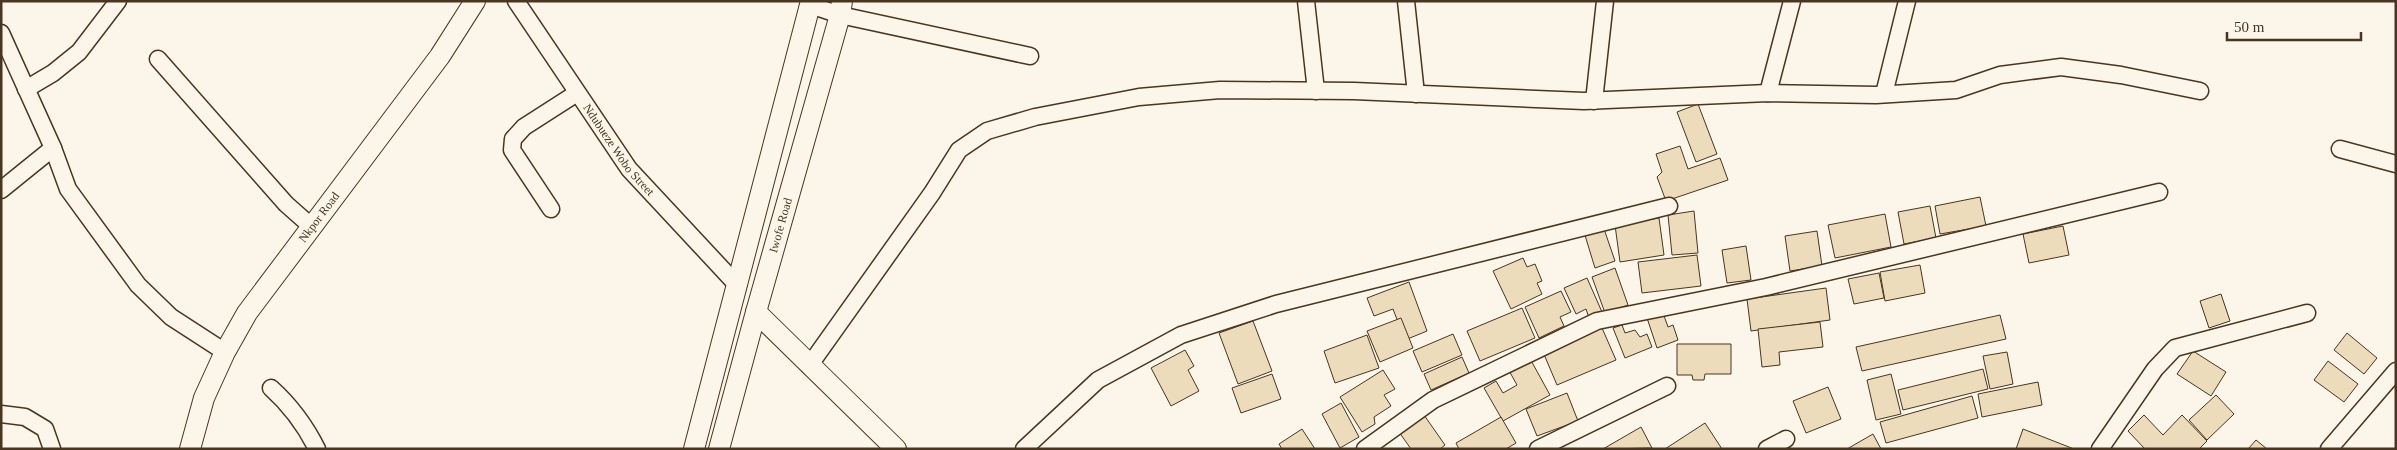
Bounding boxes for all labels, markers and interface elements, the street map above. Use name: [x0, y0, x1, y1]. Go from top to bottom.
scale bar: [2227, 10, 2361, 42]
text: 50 m: [2234, 19, 2265, 35]
street label: Ndubueze Wobo Street: [580, 101, 658, 199]
street label: Nkpor Road: [296, 189, 342, 245]
street label: Iwofe Road: [766, 196, 795, 254]

